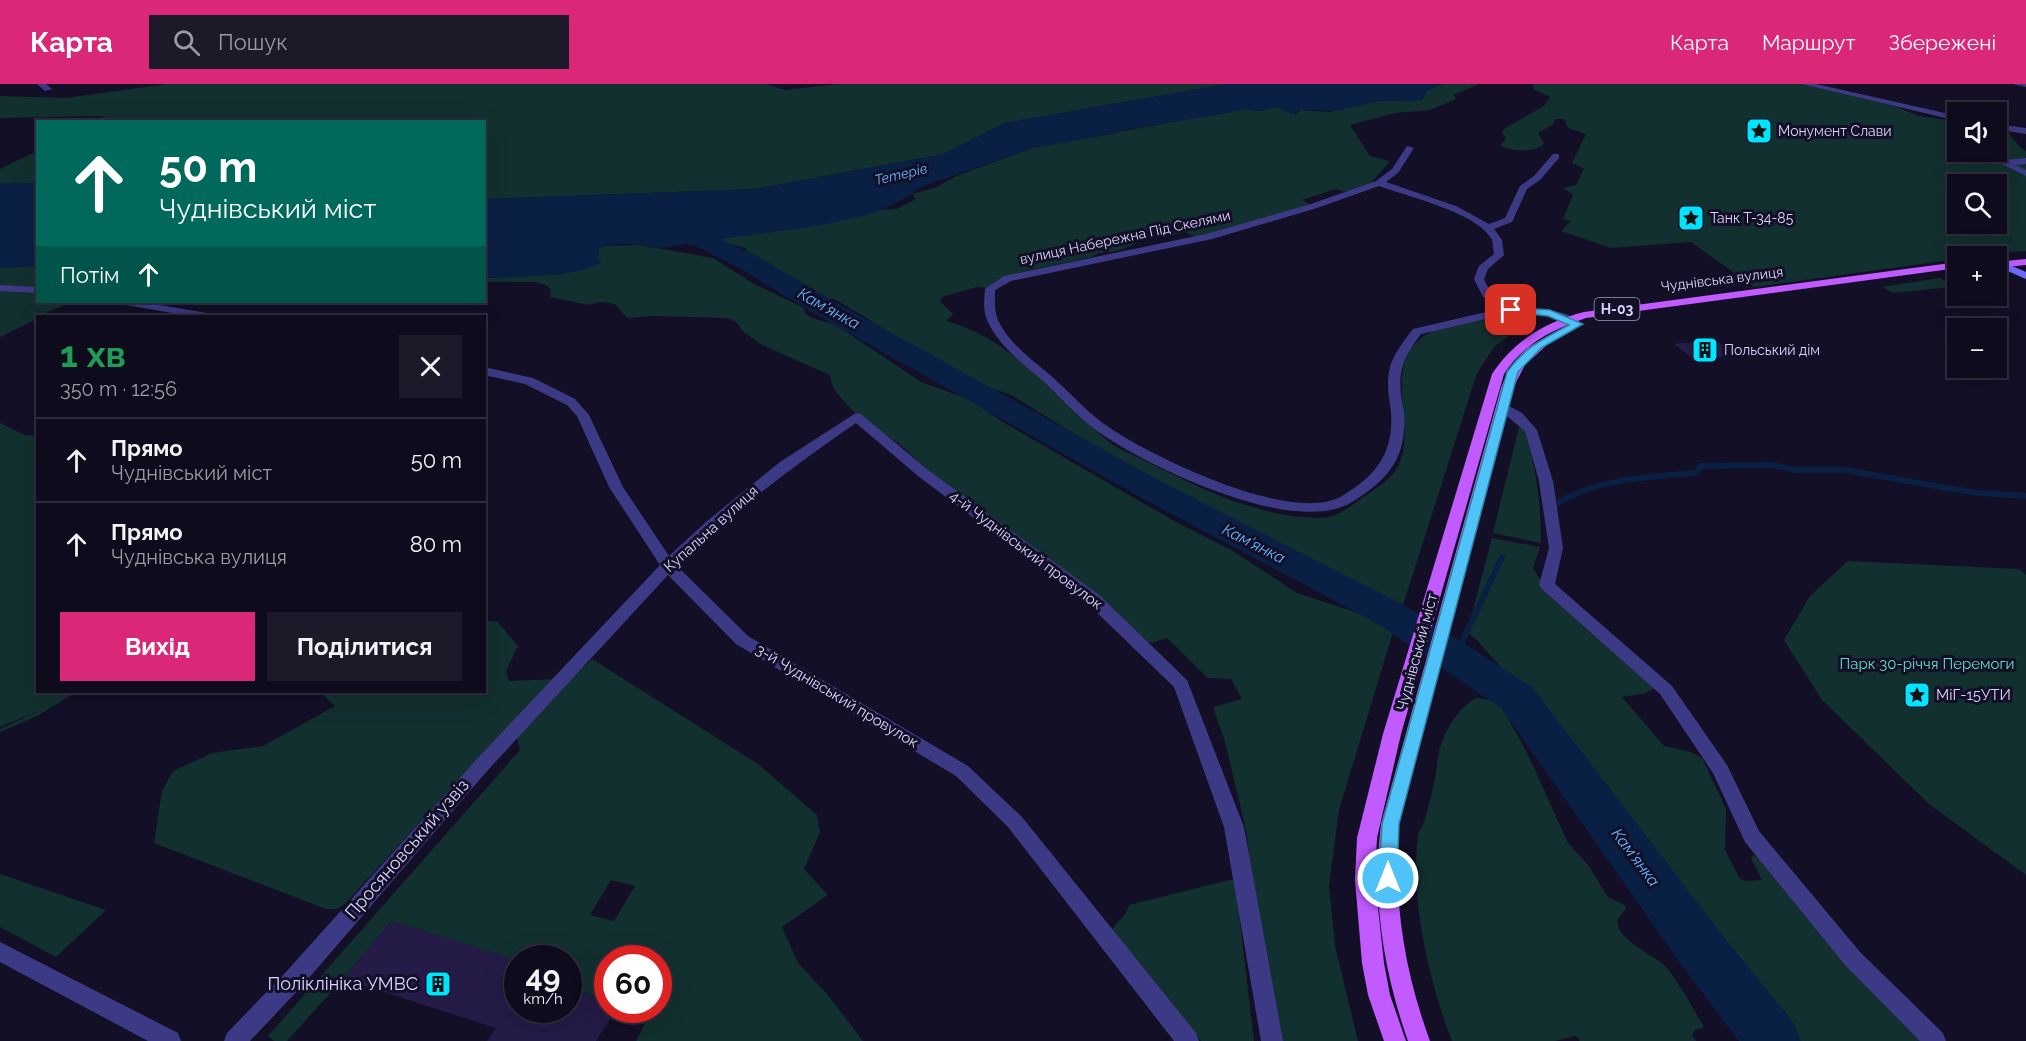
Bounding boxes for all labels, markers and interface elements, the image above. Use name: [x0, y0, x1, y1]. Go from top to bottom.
search box: [149, 15, 569, 69]
text: Карта: [30, 26, 113, 59]
icon: search: [170, 26, 203, 59]
text: Пошук: [218, 29, 288, 55]
text: Карта: [1670, 30, 1729, 55]
text: Маршрут: [1762, 30, 1855, 55]
text: Збережені: [1888, 30, 1996, 55]
map controls: [1947, 102, 2007, 378]
button: sound: [1947, 102, 2007, 162]
place icon: Монумент Слави: [1744, 116, 1774, 146]
place label: Монумент Слави: [1778, 123, 1892, 139]
text: 50 m: [159, 143, 257, 192]
icon: ahead: [60, 144, 138, 222]
water label: Тетерів: [873, 160, 929, 188]
button: search: [1947, 174, 2007, 234]
text: Чуднівський міст: [159, 193, 376, 224]
place icon: Танк Т-34-85: [1676, 203, 1706, 233]
street label: вулиця Набережна Під Скелями: [1018, 207, 1232, 267]
place label: Танк Т-34-85: [1710, 210, 1794, 226]
button: +: [1947, 246, 2007, 306]
icon: ahead: [132, 258, 165, 291]
text: Потім: [60, 262, 120, 288]
street label: Чуднівська вулиця: [1660, 264, 1784, 294]
water label: Кам'янка: [794, 284, 863, 333]
pin: [1485, 284, 1536, 335]
icon: arrive: [1494, 293, 1527, 326]
road number: Н-03: [1594, 298, 1640, 320]
button: −: [1947, 318, 2007, 378]
text: 1 хв: [60, 333, 126, 375]
button: close: [399, 335, 462, 398]
building icon: Польський дім: [1690, 335, 1720, 365]
place label: Польський дім: [1724, 342, 1820, 358]
text: 350 m · 12:56: [60, 377, 177, 401]
text: Прямо: [111, 435, 183, 461]
icon: ahead: [60, 444, 93, 477]
text: 50 m: [411, 447, 462, 473]
text: Чуднівський міст: [111, 461, 272, 485]
street label: Купальна вулиця: [660, 482, 762, 576]
street label: 4-й Чуднівський провулок: [946, 487, 1106, 614]
text: Прямо: [111, 519, 183, 545]
water label: Кам'янка: [1219, 520, 1289, 568]
icon: ahead: [60, 528, 93, 561]
text: 80 m: [410, 531, 462, 557]
text: Чуднівська вулиця: [111, 545, 287, 569]
street label: Чуднівський міст: [1393, 591, 1441, 713]
button: Вихід: [60, 612, 255, 681]
button: Поділитися: [267, 612, 462, 681]
street label: 3-й Чуднівський провулок: [752, 640, 922, 752]
park label: Парк 30-річчя Перемоги: [1840, 655, 2014, 673]
place icon: МіГ-15УТИ: [1902, 680, 1932, 710]
place label: МіГ-15УТИ: [1936, 686, 2011, 704]
street label: Просяновський узвіз: [340, 775, 473, 923]
water label: Кам'янка: [1608, 824, 1664, 890]
position arrow: [1356, 846, 1420, 910]
speed limit sign: 60: [594, 945, 672, 1023]
text: 49: [526, 959, 560, 994]
building icon: Поліклініка УМВС: [423, 969, 453, 999]
place label: Поліклініка УМВС: [267, 973, 418, 994]
text: km/h: [523, 990, 563, 1008]

